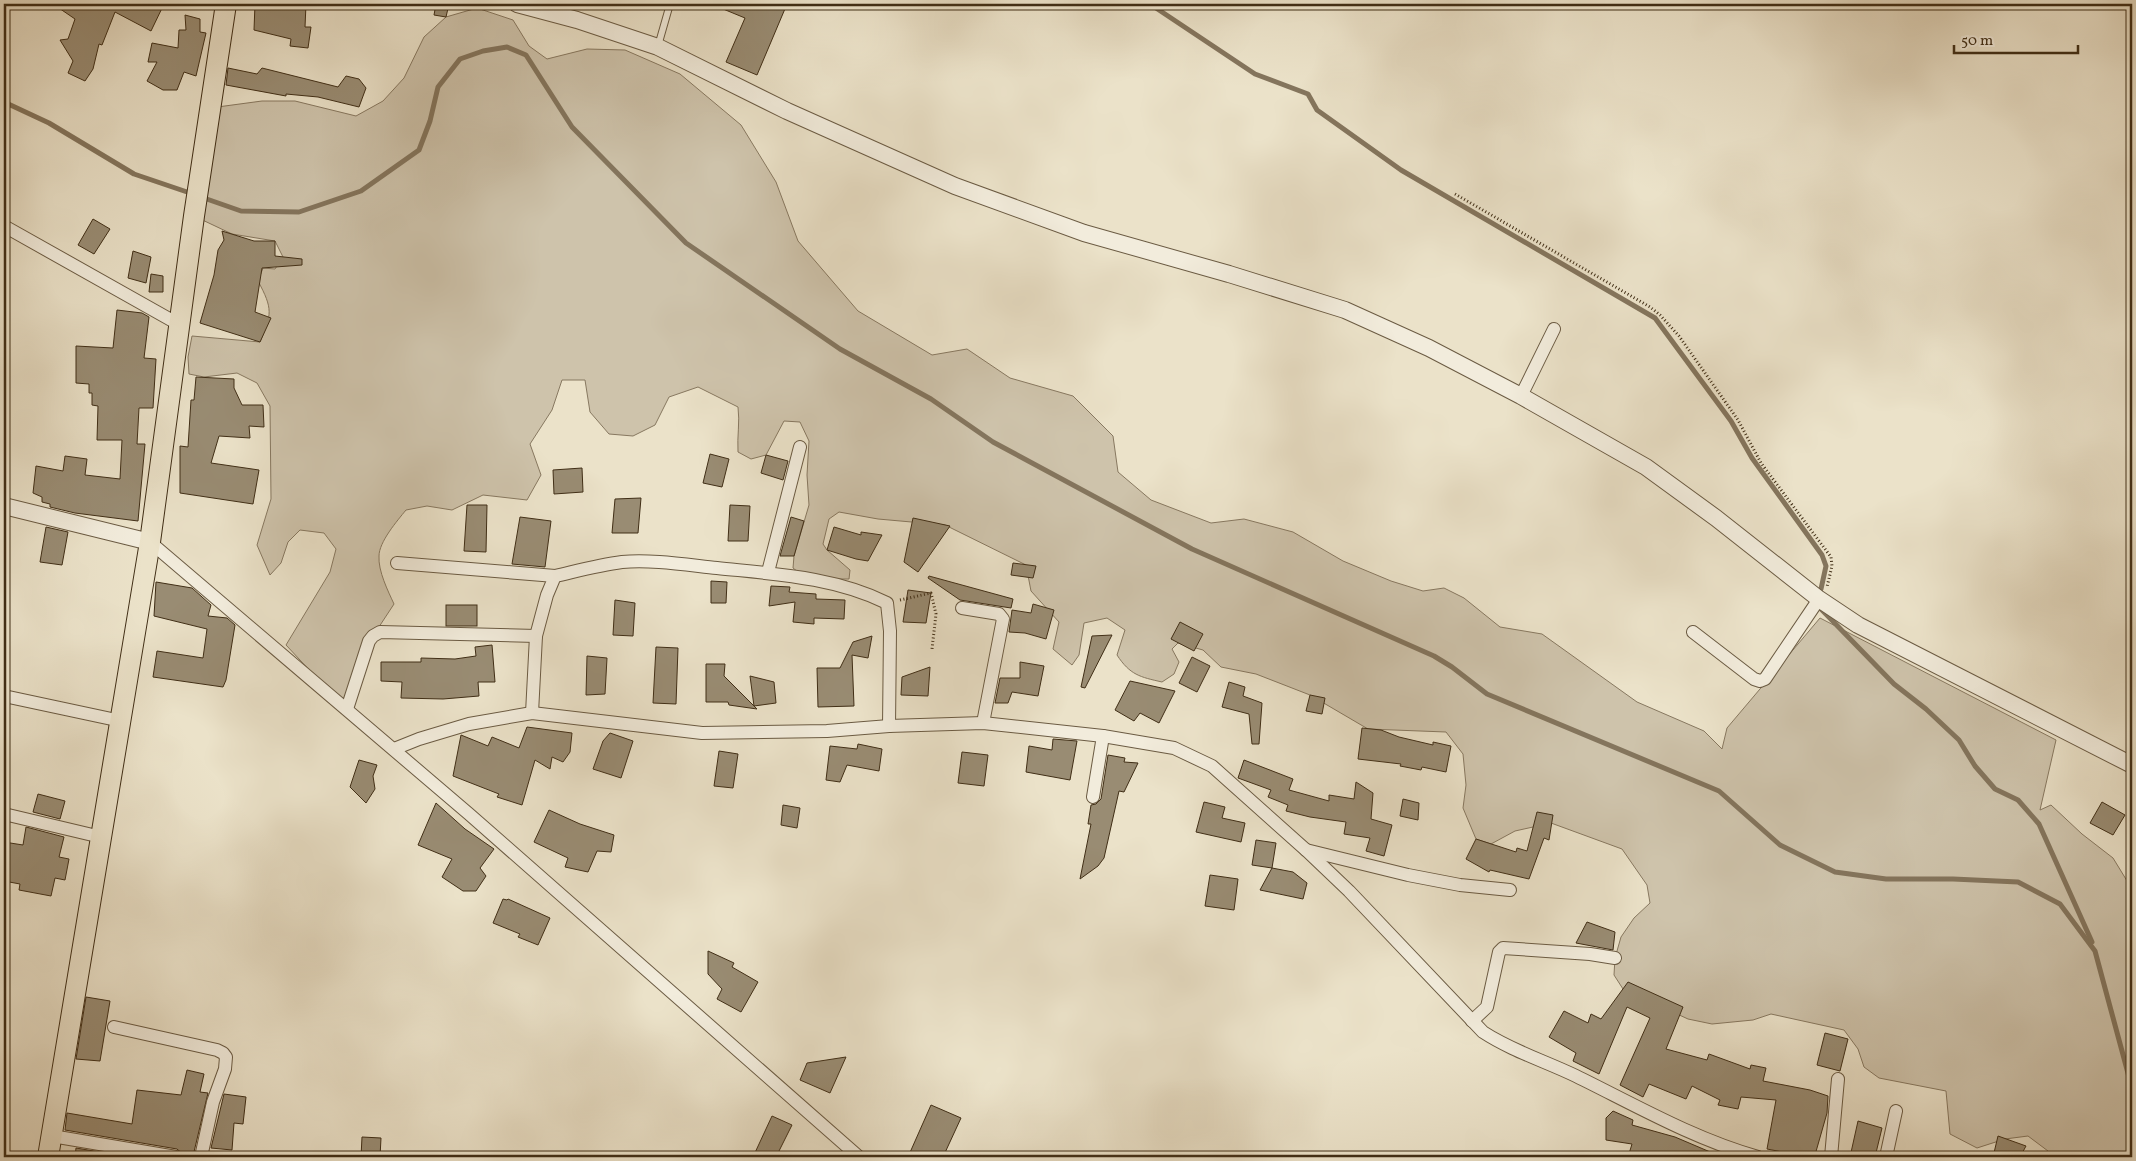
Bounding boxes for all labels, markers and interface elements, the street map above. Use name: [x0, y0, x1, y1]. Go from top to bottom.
scale bar: [1954, 22, 2077, 54]
text: 50 m: [1961, 31, 1993, 52]

